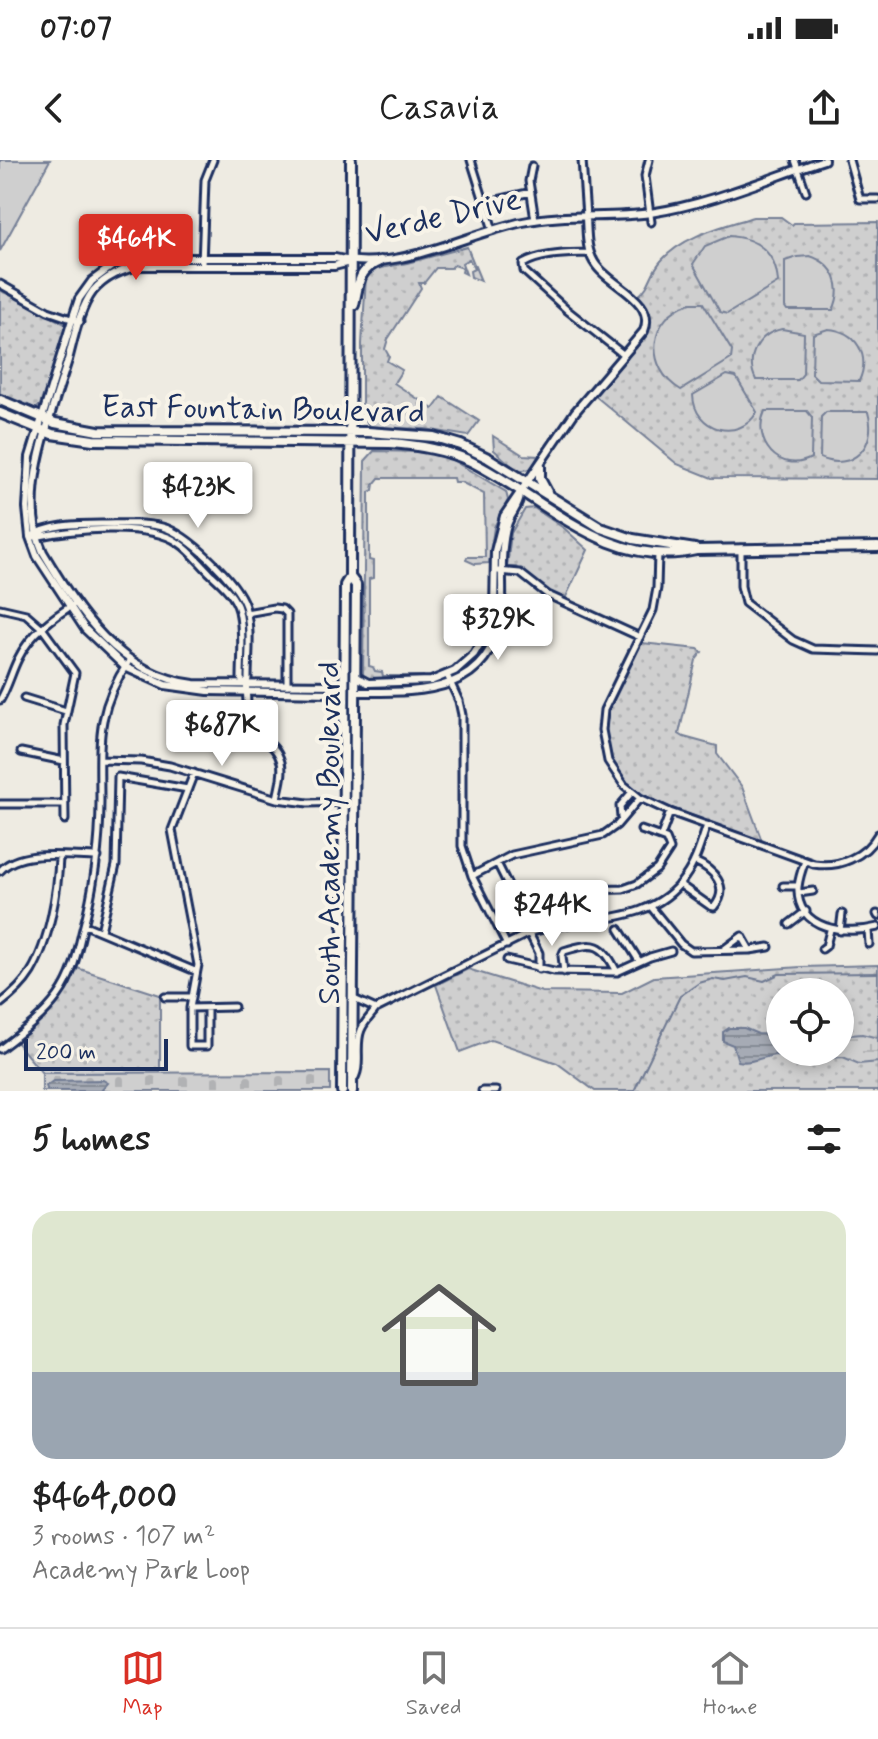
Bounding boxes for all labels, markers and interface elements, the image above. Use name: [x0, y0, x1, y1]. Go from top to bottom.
text: 07:07: [40, 9, 112, 48]
text: Casavia: [378, 85, 500, 132]
icon: back: [32, 86, 76, 130]
icon: share: [802, 86, 846, 130]
street label: Verde Drive: [361, 179, 525, 255]
pin: $464K: [80, 214, 192, 282]
text: $464K: [97, 223, 175, 257]
street label: East Fountain Boulevard: [101, 386, 425, 434]
pin: $423K: [142, 462, 254, 530]
text: $423K: [161, 471, 235, 505]
pin: $329K: [442, 594, 554, 662]
text: $329K: [462, 603, 534, 637]
street label: South Academy Boulevard: [309, 661, 351, 1005]
pin: $687K: [166, 700, 278, 768]
text: $687K: [184, 709, 260, 743]
pin: $244K: [496, 880, 608, 948]
text: $244K: [513, 889, 591, 923]
map controls: [766, 978, 854, 1066]
button: locate: [766, 978, 854, 1066]
scale bar: [24, 1035, 168, 1071]
text: 200 m: [36, 1039, 96, 1067]
text: 5 homes: [32, 1117, 150, 1162]
icon: filters: [802, 1117, 846, 1161]
icon: home: [367, 1263, 511, 1407]
text: $464,000: [32, 1475, 177, 1520]
text: 3 rooms · 107 m²: [32, 1520, 215, 1554]
text: Academy Park Loop: [32, 1554, 250, 1588]
tab: Map: [121, 1646, 165, 1722]
tab: Saved: [406, 1646, 461, 1722]
tab: Home: [703, 1646, 757, 1722]

